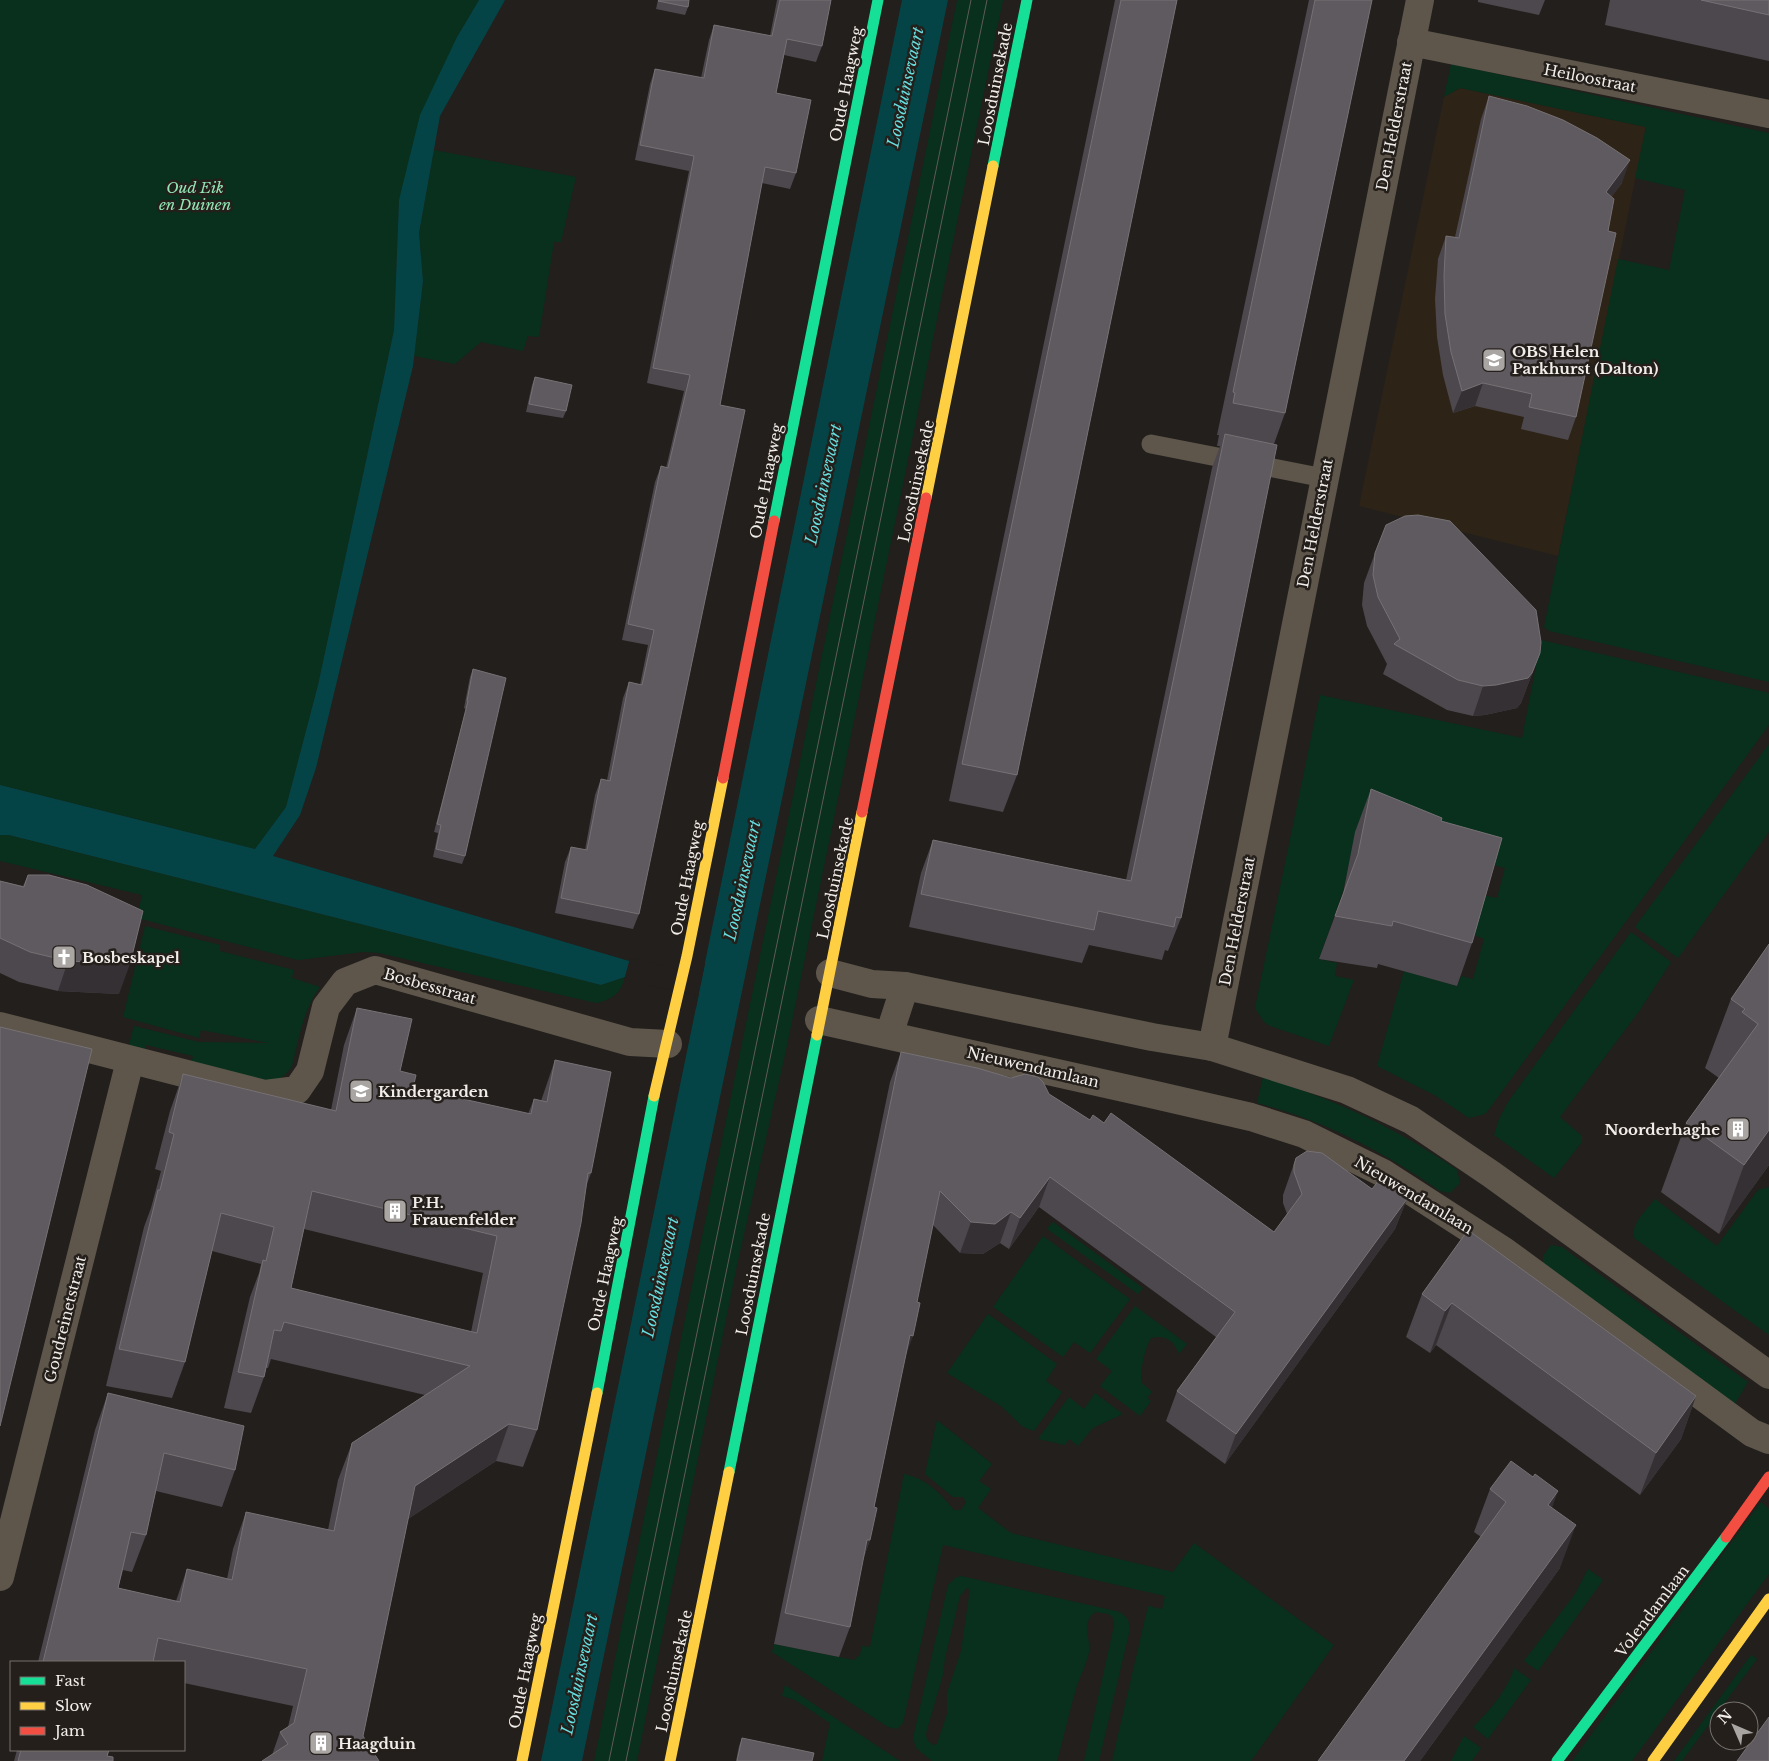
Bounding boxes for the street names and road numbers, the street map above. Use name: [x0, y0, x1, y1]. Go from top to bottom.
street label: Loosduinsekade: [974, 21, 1016, 147]
street label: Oude Haagweg: [826, 24, 867, 143]
street label: Den Helderstraat: [1372, 59, 1416, 192]
street label: Heiloostraat: [1542, 60, 1638, 96]
street label: Loosduinsekade: [894, 418, 938, 544]
street label: Oude Haagweg: [746, 421, 787, 540]
street label: Den Helderstraat: [1293, 456, 1337, 589]
street label: Loosduinsekade: [813, 815, 857, 941]
street label: Oude Haagweg: [667, 818, 708, 937]
street label: Den Helderstraat: [1215, 854, 1259, 987]
street label: Bosbesstraat: [382, 964, 479, 1008]
street label: Nieuwendamlaan: [965, 1043, 1101, 1091]
street label: Nieuwendamlaan: [1351, 1152, 1477, 1238]
street label: Loosduinsekade: [732, 1211, 774, 1337]
street label: Oude Haagweg: [584, 1214, 627, 1333]
street label: Goudreinetstraat: [40, 1253, 90, 1384]
street label: Volendamlaan: [1611, 1561, 1693, 1662]
street label: Loosduinsekade: [652, 1608, 696, 1734]
street label: Oude Haagweg: [505, 1611, 546, 1730]

